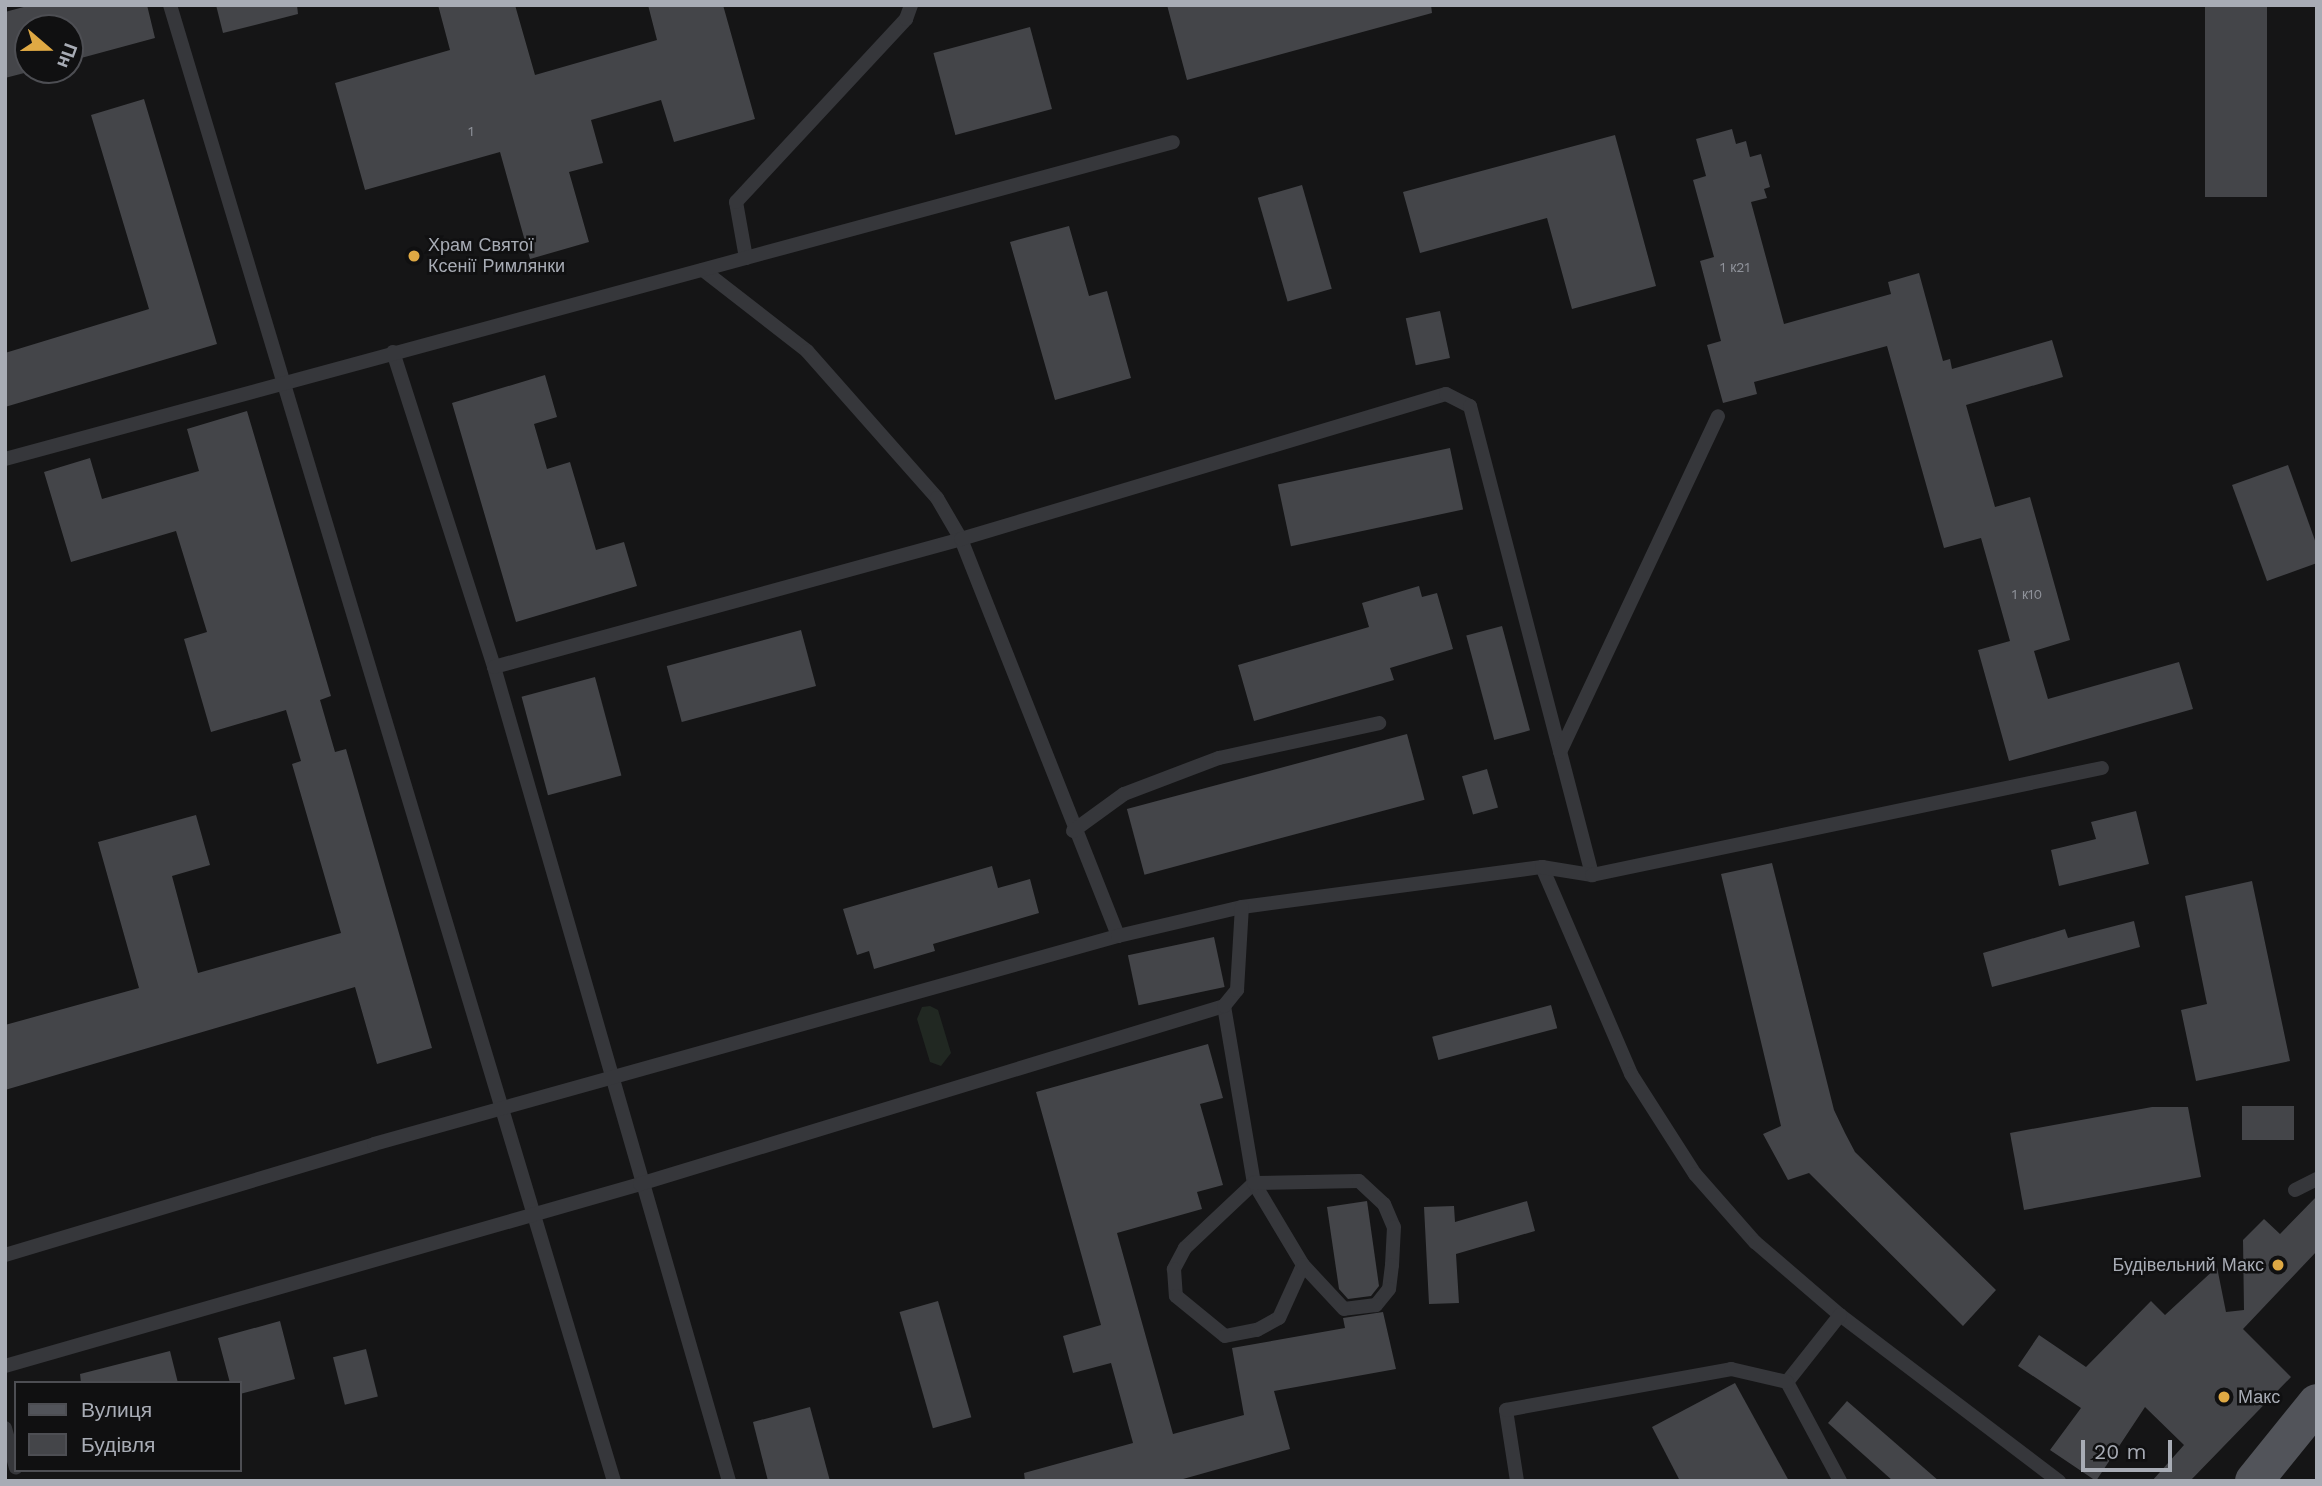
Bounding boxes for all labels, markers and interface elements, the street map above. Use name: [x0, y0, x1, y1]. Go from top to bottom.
north arrow: [14, 14, 84, 84]
text: Пн: [52, 40, 82, 71]
house number: 1: [468, 123, 474, 139]
place label: Храм Святої Ксенії Римлянки: [428, 235, 565, 278]
marker: Храм Святої Ксенії Римлянки: [406, 248, 422, 264]
house number: 1 к21: [1720, 259, 1750, 275]
house number: 1 к10: [2012, 586, 2042, 602]
place label: Будівельний Макс: [2113, 1254, 2264, 1276]
marker: Будівельний Макс: [2270, 1257, 2286, 1273]
legend: [14, 1381, 242, 1472]
place label: Макс: [2238, 1386, 2280, 1408]
marker: Макс: [2216, 1389, 2232, 1405]
text: Вулиця: [81, 1397, 152, 1422]
scale bar: [2084, 1426, 2175, 1470]
text: Будівля: [81, 1432, 155, 1457]
text: 20 m: [2094, 1439, 2146, 1464]

